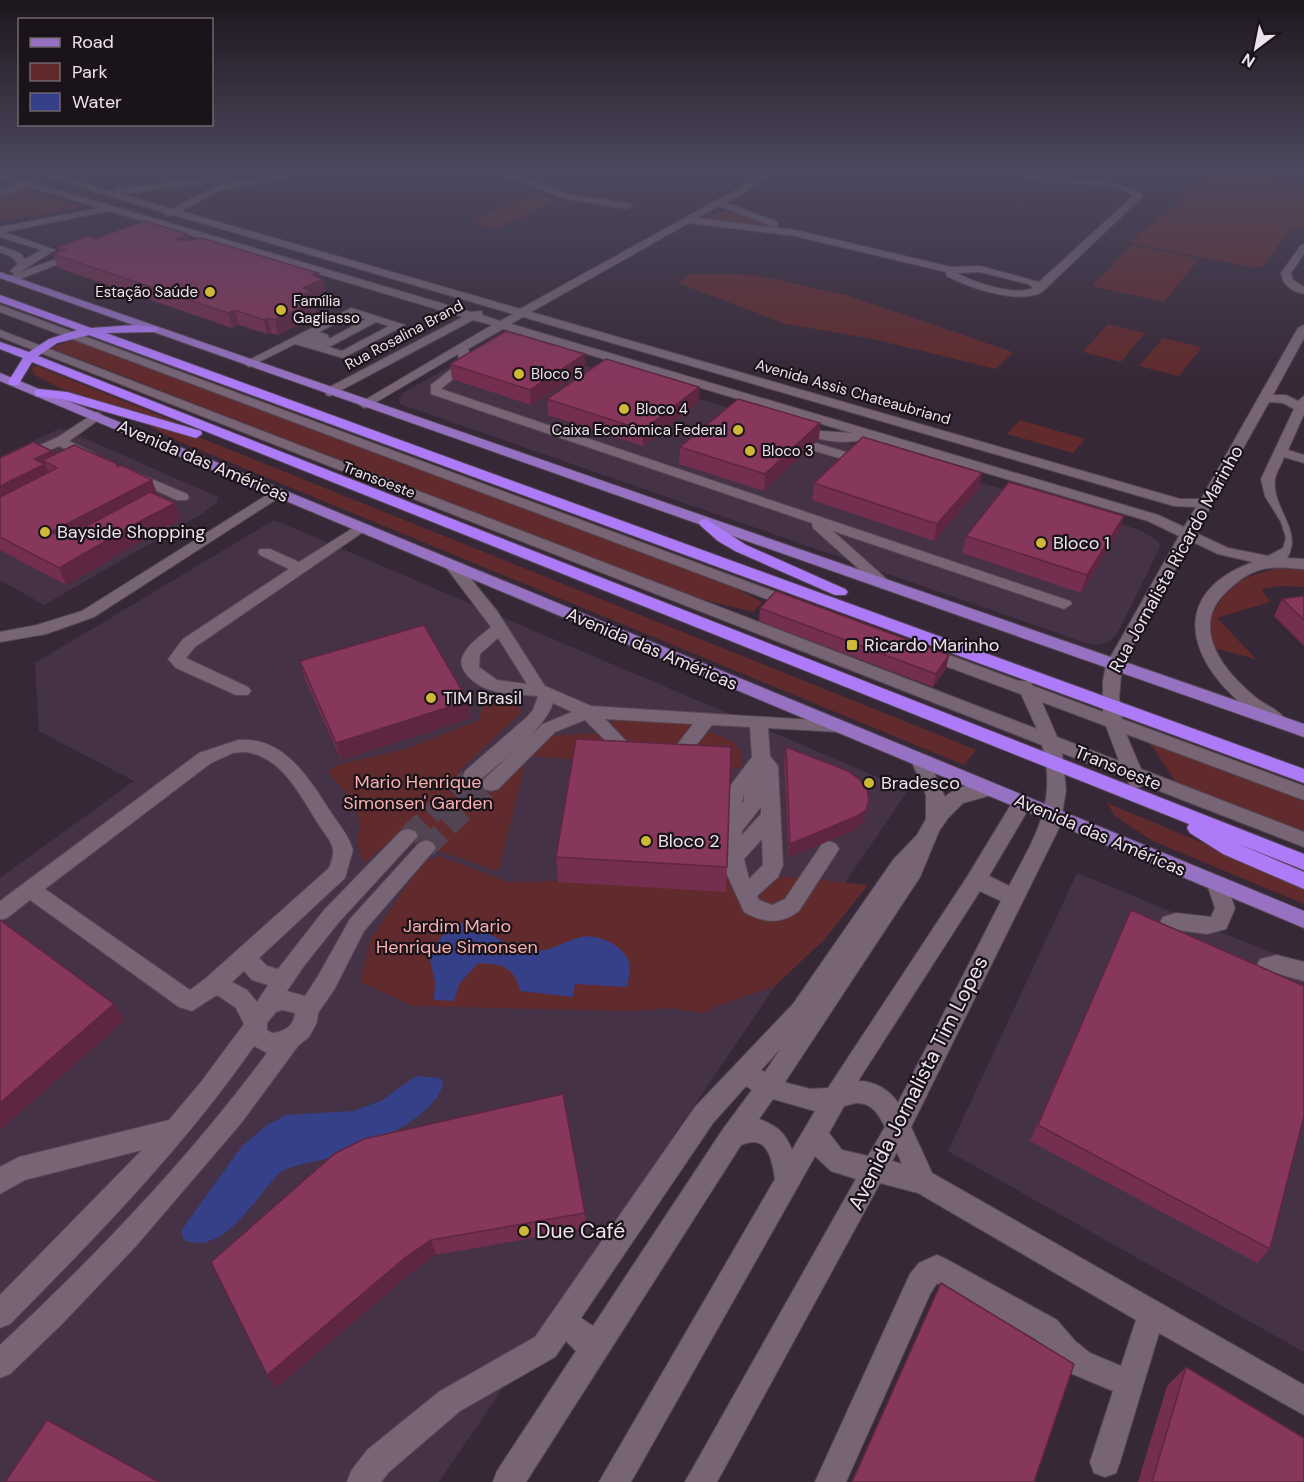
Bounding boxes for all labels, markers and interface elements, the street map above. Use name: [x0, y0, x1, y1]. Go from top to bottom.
legend: [18, 18, 213, 126]
north arrow: [1226, 18, 1286, 78]
text: Road: [72, 30, 114, 54]
text: N: [1238, 48, 1259, 72]
text: Park: [72, 60, 108, 84]
text: Water: [72, 90, 122, 114]
place label: Estação Saúde: [95, 282, 198, 302]
marker: Estação Saúde: [203, 285, 217, 299]
place label: Família Gagliasso: [293, 291, 360, 328]
street label: Rua Rosalina Brand: [341, 295, 467, 375]
marker: Família Gagliasso: [274, 303, 288, 317]
street label: Avenida Assis Chateaubriand: [753, 355, 953, 429]
place label: Bloco 5: [531, 364, 583, 384]
marker: Bloco 5: [512, 367, 526, 381]
place label: Bloco 4: [636, 399, 688, 419]
marker: Bloco 4: [617, 402, 631, 416]
street label: Avenida das Américas: [114, 414, 292, 508]
place label: Caixa Econômica Federal: [552, 420, 726, 440]
marker: Caixa Econômica Federal: [731, 423, 745, 437]
place label: Bloco 3: [762, 441, 814, 461]
street label: Rua Jornalista Ricardo Marinho: [1103, 441, 1249, 677]
marker: Bloco 3: [743, 444, 757, 458]
street label: Transoeste: [340, 457, 418, 503]
place label: Bayside Shopping: [57, 520, 205, 544]
marker: Bayside Shopping: [38, 525, 52, 539]
place label: Bloco 1: [1053, 531, 1110, 555]
marker: Bloco 1: [1034, 536, 1048, 550]
street label: Avenida das Américas: [563, 602, 741, 696]
place label: Ricardo Marinho: [864, 633, 999, 657]
marker: Ricardo Marinho: [845, 638, 859, 652]
place label: TIM Brasil: [443, 686, 522, 710]
marker: TIM Brasil: [424, 691, 438, 705]
street label: Transoeste: [1071, 740, 1165, 796]
park label: Mario Henrique Simonsen' Garden: [343, 770, 493, 815]
place label: Bradesco: [881, 771, 960, 795]
marker: Bradesco: [862, 776, 876, 790]
street label: Avenida das Américas: [1011, 788, 1189, 882]
place label: Bloco 2: [658, 829, 720, 853]
marker: Bloco 2: [639, 834, 653, 848]
park label: Jardim Mario Henrique Simonsen: [376, 914, 538, 959]
street label: Avenida Jornalista Tim Lopes: [842, 951, 994, 1215]
place label: Due Café: [536, 1217, 625, 1245]
marker: Due Café: [517, 1224, 531, 1238]

